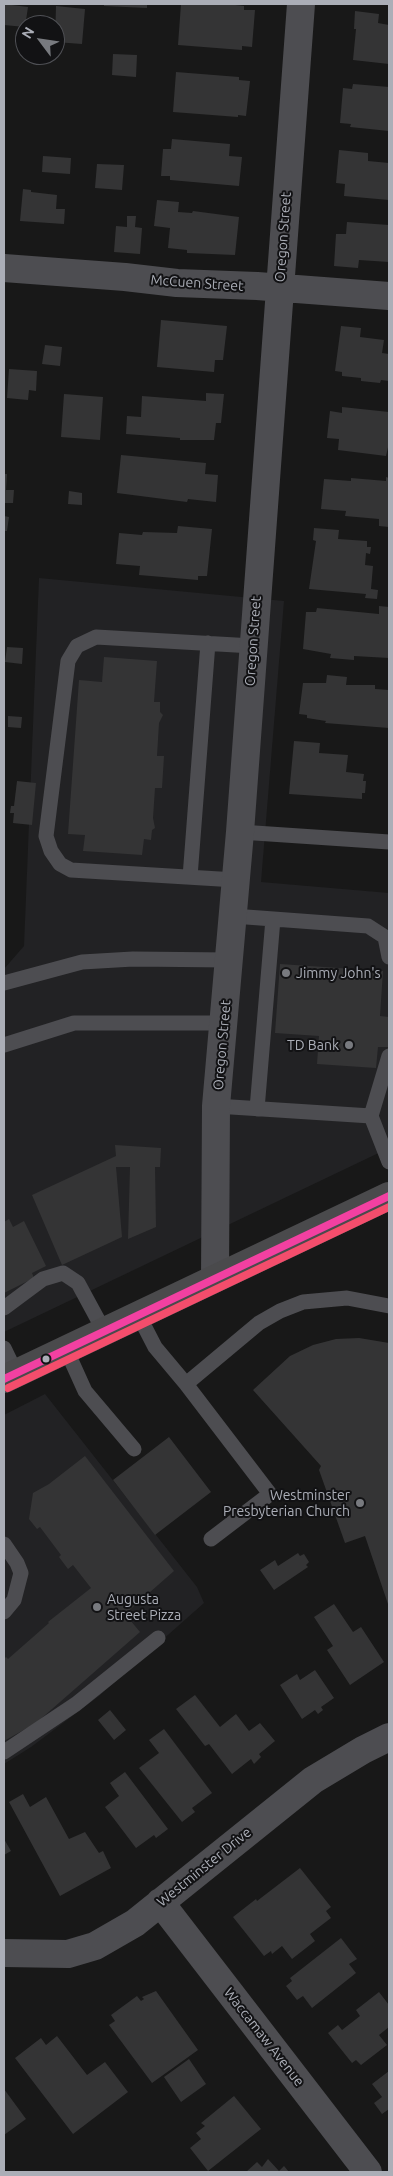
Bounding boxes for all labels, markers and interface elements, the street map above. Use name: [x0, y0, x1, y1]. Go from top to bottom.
north arrow: [15, 15, 65, 65]
text: N: [18, 24, 38, 41]
street label: Oregon Street: [271, 191, 295, 283]
street label: McCuen Street: [150, 271, 244, 295]
street label: Oregon Street: [241, 595, 265, 687]
place label: Jimmy John's: [296, 965, 381, 981]
marker: Jimmy John's: [280, 967, 292, 979]
street label: Oregon Street: [210, 999, 234, 1091]
place label: TD Bank: [287, 1037, 339, 1053]
marker: TD Bank: [343, 1039, 355, 1051]
unlabelled marker: [41, 1354, 51, 1364]
place label: Westminster Presbyterian Church: [223, 1487, 350, 1520]
marker: Westminster Presbyterian Church: [354, 1497, 366, 1509]
place label: Augusta Street Pizza: [107, 1591, 181, 1624]
marker: Augusta Street Pizza: [91, 1601, 103, 1613]
street label: Westminster Drive: [153, 1824, 255, 1910]
street label: Waccamaw Avenue: [220, 1984, 308, 2090]

